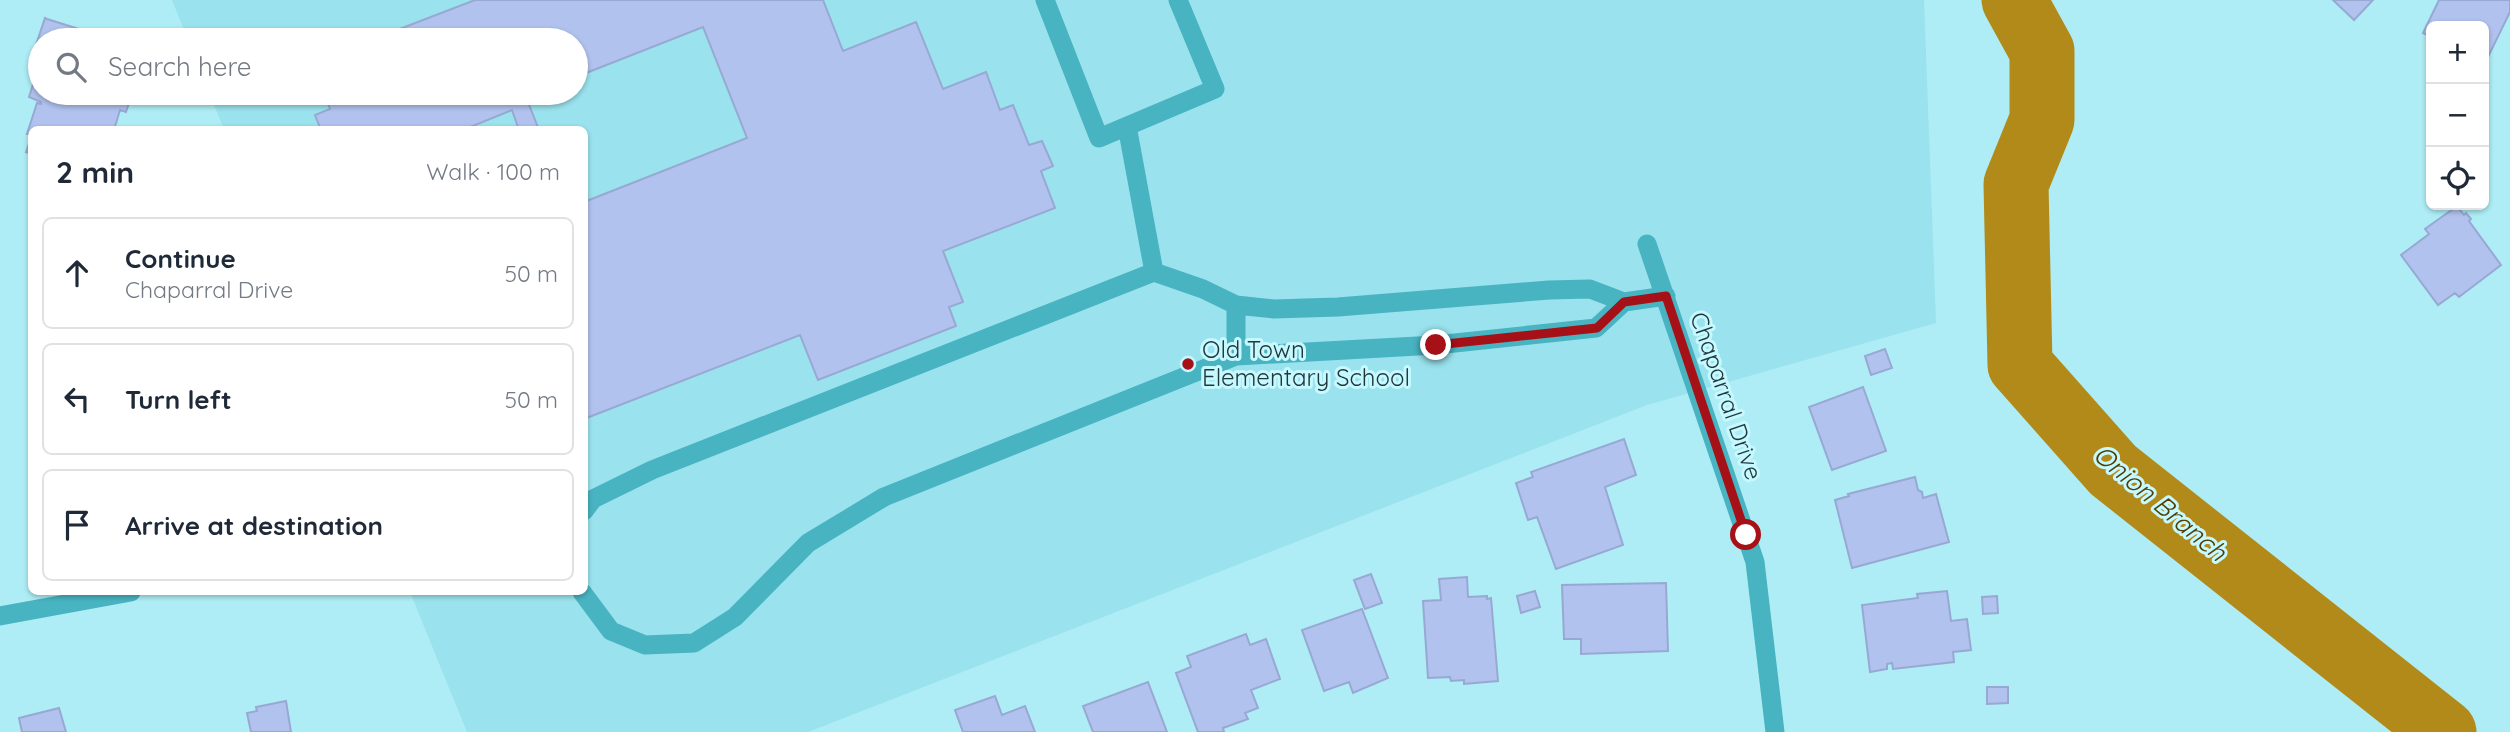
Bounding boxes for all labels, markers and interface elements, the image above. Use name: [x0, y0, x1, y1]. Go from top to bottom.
map controls: [2426, 21, 2489, 210]
button: +: [2426, 21, 2489, 84]
search box: [28, 28, 588, 105]
icon: search: [52, 48, 90, 86]
text: Search here: [108, 50, 252, 83]
button: −: [2426, 84, 2489, 147]
button: locate: [2426, 147, 2489, 210]
text: 2 min: [56, 153, 134, 191]
text: Walk · 100 m: [426, 157, 560, 186]
text: Continue: [125, 242, 236, 275]
icon: ahead: [58, 254, 96, 292]
text: 50 m: [505, 259, 558, 288]
text: Chaparral Drive: [125, 275, 293, 304]
street label: Chaparral Drive: [1684, 308, 1770, 484]
route end: [1420, 329, 1451, 360]
place label: Old Town Elementary School: [1202, 334, 1410, 392]
marker: Old Town Elementary School: [1180, 356, 1196, 372]
icon: left: [58, 380, 96, 418]
text: Turn left: [125, 383, 232, 416]
text: 50 m: [505, 385, 558, 414]
water label: Onion Branch: [2087, 437, 2235, 569]
icon: arrive: [58, 506, 96, 544]
text: Arrive at destination: [125, 509, 383, 542]
route start: [1730, 519, 1761, 550]

